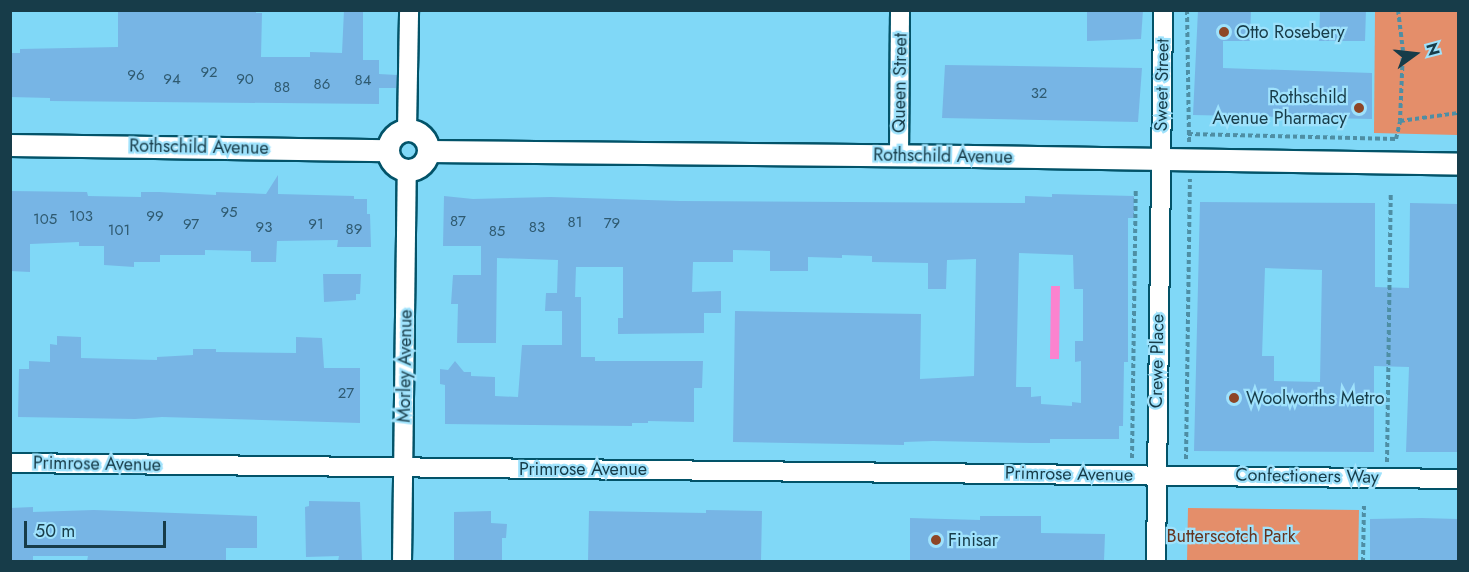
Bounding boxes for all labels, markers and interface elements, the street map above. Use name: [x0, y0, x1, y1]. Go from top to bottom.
place label: Otto Rosebery: [1236, 21, 1345, 43]
north arrow: [1385, 24, 1445, 84]
marker: Otto Rosebery: [1217, 25, 1231, 39]
street label: Queen Street: [888, 33, 912, 133]
street label: Sweet Street: [1150, 38, 1174, 132]
text: N: [1420, 40, 1446, 58]
house number: 92: [200, 64, 218, 82]
house number: 96: [127, 67, 145, 85]
house number: 94: [163, 71, 181, 89]
house number: 90: [236, 71, 254, 89]
house number: 84: [355, 72, 371, 90]
house number: 86: [314, 76, 330, 94]
house number: 88: [274, 79, 290, 97]
house number: 32: [1031, 85, 1047, 103]
place label: Rothschild Avenue Pharmacy: [1212, 87, 1347, 130]
marker: Rothschild Avenue Pharmacy: [1352, 101, 1366, 115]
street label: Rothschild Avenue: [129, 135, 269, 159]
street label: Rothschild Avenue: [873, 144, 1013, 168]
house number: 95: [220, 204, 238, 222]
house number: 103: [69, 208, 93, 226]
house number: 99: [146, 208, 164, 226]
house number: 105: [33, 211, 57, 229]
house number: 87: [450, 213, 466, 231]
house number: 81: [568, 214, 582, 232]
house number: 79: [604, 215, 620, 233]
house number: 97: [183, 216, 199, 234]
house number: 91: [308, 216, 324, 234]
house number: 93: [256, 219, 272, 237]
house number: 83: [529, 219, 545, 237]
house number: 89: [346, 221, 362, 239]
house number: 101: [108, 222, 130, 240]
house number: 85: [489, 223, 505, 241]
street label: Morley Avenue: [393, 309, 417, 423]
street label: Crewe Place: [1145, 314, 1169, 408]
house number: 27: [338, 385, 354, 403]
place label: Woolworths Metro: [1246, 387, 1384, 409]
marker: Woolworths Metro: [1227, 391, 1241, 405]
street label: Primrose Avenue: [33, 452, 161, 476]
street label: Primrose Avenue: [519, 458, 647, 480]
street label: Primrose Avenue: [1005, 462, 1133, 486]
street label: Confectioners Way: [1235, 464, 1379, 488]
scale bar: [27, 509, 170, 547]
text: 50 m: [35, 518, 75, 544]
park label: Butterscotch Park: [1166, 525, 1296, 547]
place label: Finisar: [948, 529, 998, 551]
marker: Finisar: [929, 533, 943, 547]

